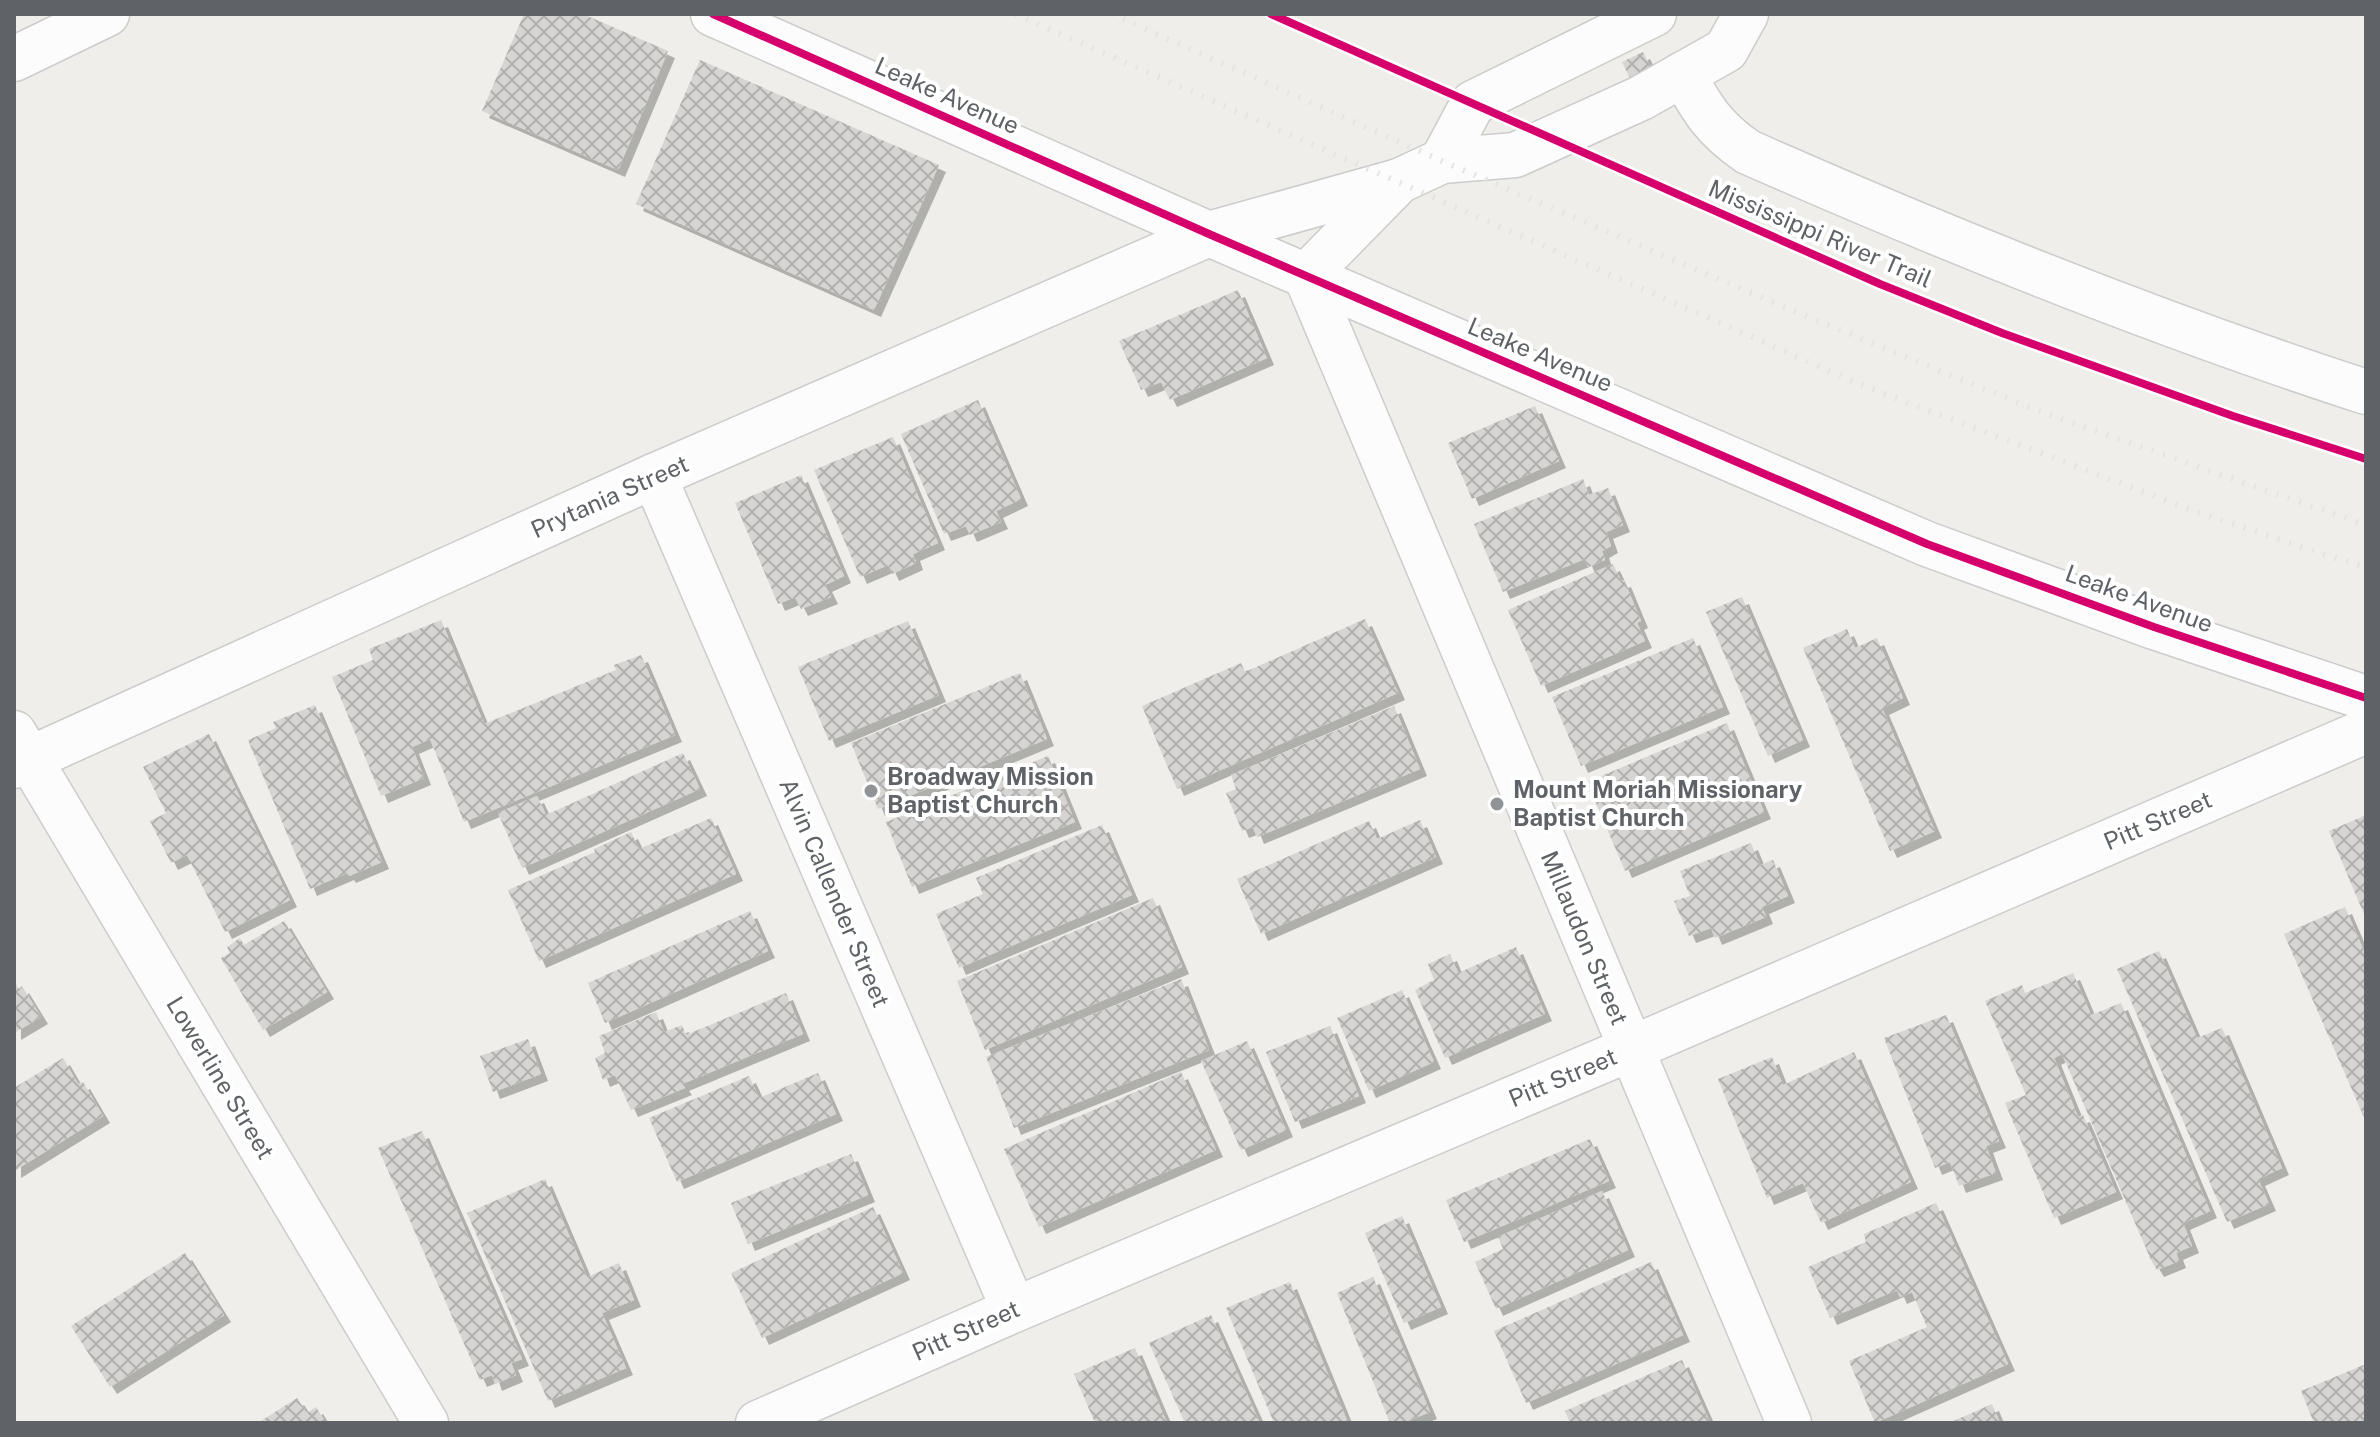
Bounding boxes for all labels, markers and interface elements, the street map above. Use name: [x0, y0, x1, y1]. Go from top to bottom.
street label: Leake Avenue: [871, 51, 1024, 139]
street label: Mississippi River Trail: [1705, 173, 1936, 293]
street label: Leake Avenue: [1464, 311, 1617, 397]
street label: Prytania Street: [527, 449, 693, 543]
street label: Leake Avenue: [2062, 558, 2217, 638]
place label: Broadway Mission Baptist Church: [887, 762, 1094, 818]
street label: Alvin Callender Street: [774, 774, 896, 1011]
place label: Mount Moriah Missionary Baptist Church: [1513, 775, 1803, 831]
marker: Broadway Mission Baptist Church: [862, 782, 880, 800]
street label: Pitt Street: [2099, 785, 2216, 855]
marker: Mount Moriah Missionary Baptist Church: [1488, 795, 1506, 813]
street label: Millaudon Street: [1536, 846, 1634, 1029]
street label: Lowerline Street: [161, 991, 280, 1164]
street label: Pitt Street: [1504, 1042, 1621, 1112]
street label: Pitt Street: [908, 1294, 1024, 1366]

